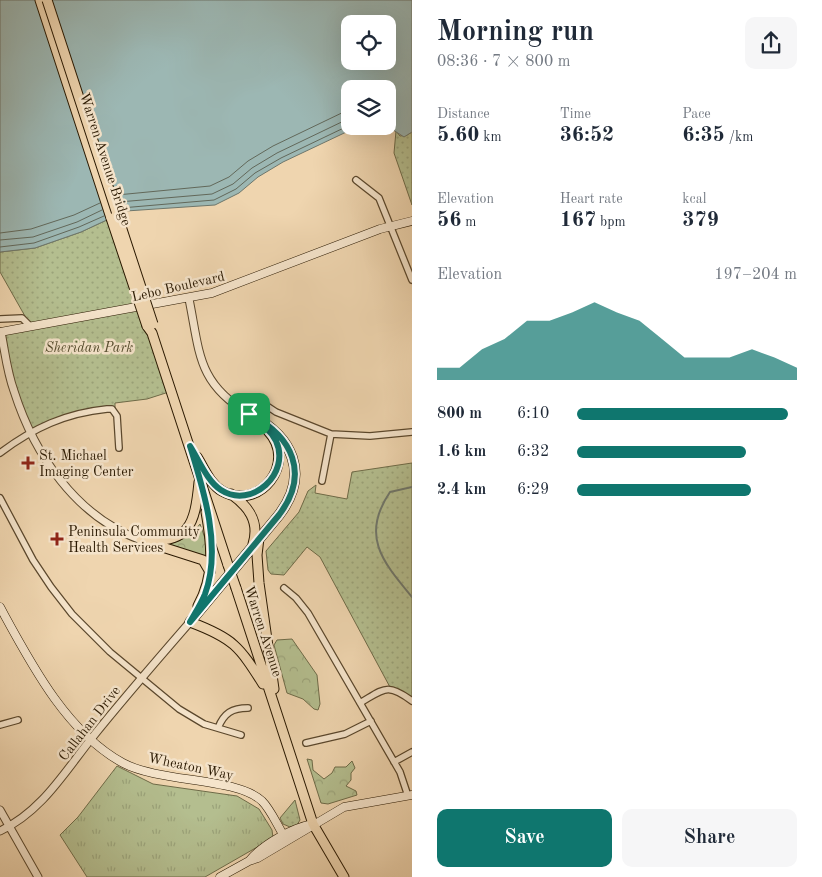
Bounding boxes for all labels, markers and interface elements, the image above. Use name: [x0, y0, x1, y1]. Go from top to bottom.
map controls: [341, 15, 396, 135]
button: locate: [341, 15, 396, 70]
button: share: [745, 17, 797, 69]
text: Morning run: [437, 19, 594, 47]
text: 08:36 · 7 × 800 m: [437, 54, 570, 70]
button: layers: [341, 80, 396, 135]
street label: Warren Avenue Bridge: [77, 91, 133, 228]
text: Distance: [437, 107, 490, 121]
text: Time: [560, 107, 591, 121]
text: Pace: [682, 107, 711, 121]
text: 5.60: [437, 125, 479, 146]
text: 36:52: [560, 125, 614, 146]
text: 6:35: [682, 125, 725, 146]
text: km: [479, 130, 502, 144]
text: /km: [725, 130, 753, 144]
text: Elevation: [437, 192, 494, 206]
text: Heart rate: [560, 192, 623, 206]
text: kcal: [682, 192, 706, 206]
text: 56: [437, 210, 461, 231]
text: 167: [560, 210, 596, 231]
text: 379: [682, 210, 719, 231]
text: m: [461, 215, 476, 229]
text: bpm: [596, 215, 626, 229]
text: Elevation: [437, 267, 502, 283]
text: 197–204 m: [714, 267, 797, 283]
street label: Lebo Boulevard: [130, 269, 226, 304]
park label: Sheridan Park: [45, 341, 133, 355]
pin: [228, 393, 270, 435]
icon: arrive: [235, 400, 263, 428]
text: 800 m: [437, 406, 482, 422]
text: 6:10: [517, 406, 549, 422]
text: 1.6 km: [437, 444, 486, 460]
text: 6:32: [517, 444, 549, 460]
place label: St. Michael Imaging Center: [39, 449, 134, 479]
marker: St. Michael Imaging Center: [21, 456, 35, 470]
text: 2.4 km: [437, 482, 486, 498]
text: 6:29: [517, 482, 549, 498]
place label: Peninsula Community Health Services: [68, 525, 201, 555]
marker: Peninsula Community Health Services: [50, 532, 64, 546]
street label: Warren Avenue: [242, 584, 284, 678]
street label: Callahan Drive: [56, 684, 123, 764]
street label: Wheaton Way: [147, 751, 235, 783]
button: Save: [437, 809, 612, 867]
button: Share: [622, 809, 797, 867]

